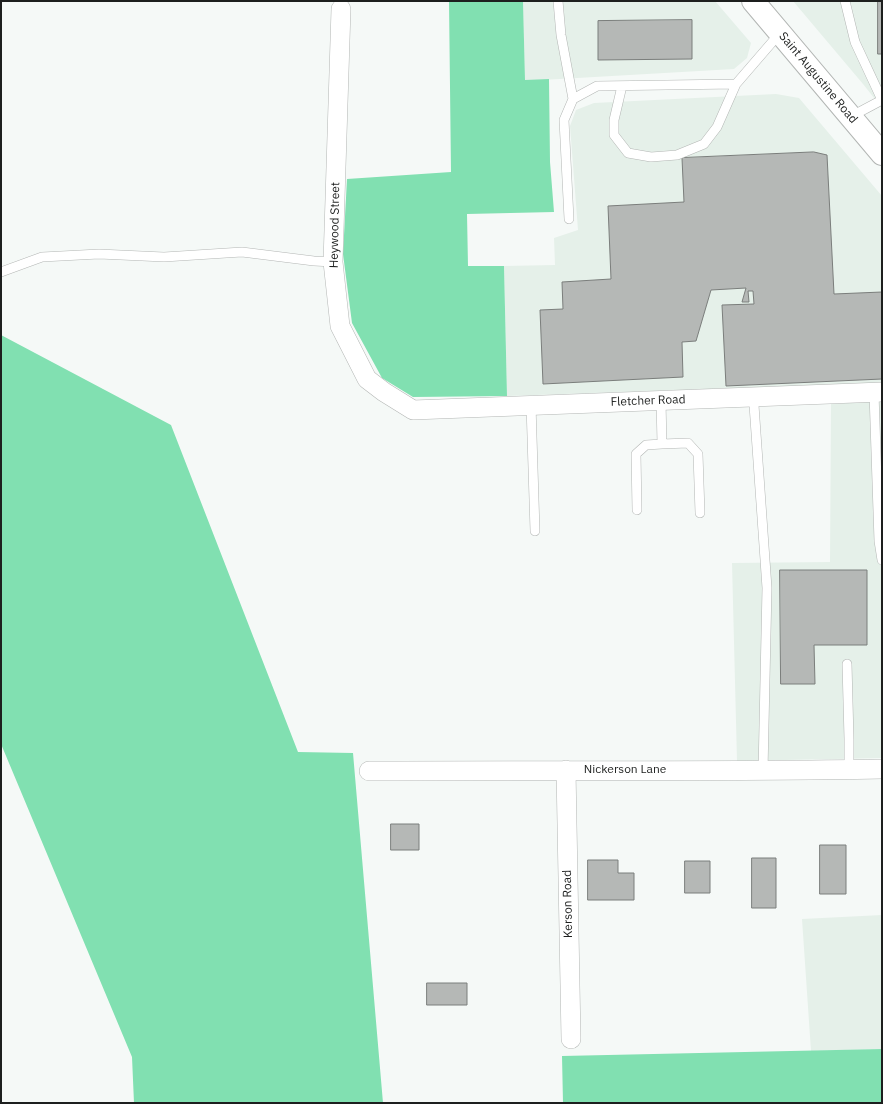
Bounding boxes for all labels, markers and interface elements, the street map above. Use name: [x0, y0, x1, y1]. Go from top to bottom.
street label: Saint Augustine Road: [776, 29, 860, 127]
street label: Heywood Street: [327, 182, 343, 268]
street label: Fletcher Road: [610, 392, 686, 410]
street label: Nickerson Lane: [584, 763, 666, 777]
street label: Kerson Road: [560, 870, 576, 938]

